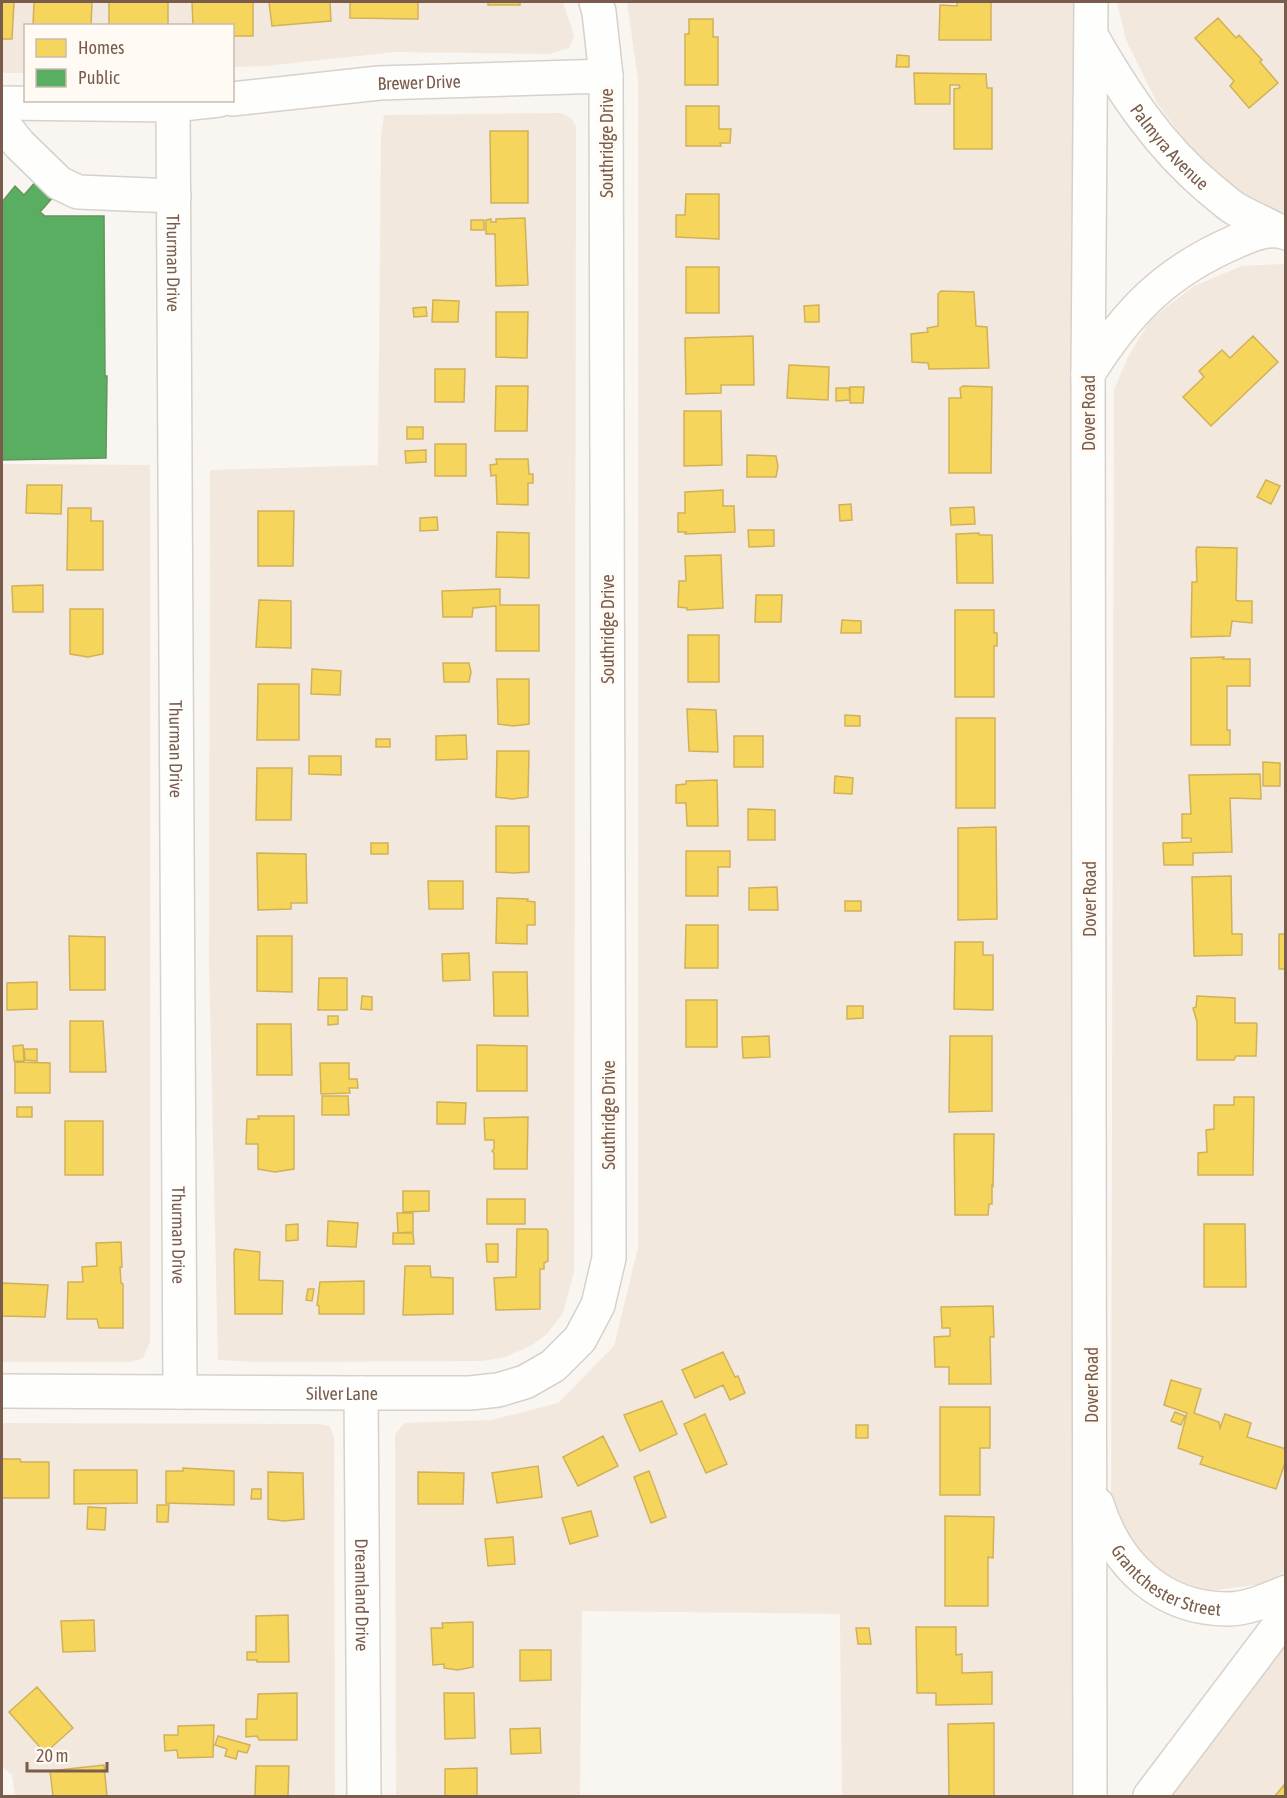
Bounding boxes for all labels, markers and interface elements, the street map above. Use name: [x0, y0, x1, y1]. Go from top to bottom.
legend: [24, 24, 234, 102]
text: Homes: [78, 37, 124, 58]
text: Public: [78, 67, 120, 88]
street label: Brewer Drive: [377, 70, 461, 94]
street label: Southridge Drive: [596, 88, 617, 198]
street label: Palmyra Avenue: [1127, 100, 1213, 194]
street label: Thurman Drive: [163, 214, 185, 312]
street label: Dover Road: [1078, 375, 1099, 451]
street label: Southridge Drive: [597, 574, 618, 684]
street label: Thurman Drive: [166, 700, 187, 798]
street label: Dover Road: [1079, 861, 1100, 937]
street label: Southridge Drive: [598, 1060, 619, 1170]
street label: Thurman Drive: [168, 1186, 190, 1284]
street label: Dover Road: [1081, 1347, 1102, 1423]
street label: Silver Lane: [306, 1382, 378, 1404]
street label: Dreamland Drive: [352, 1539, 373, 1651]
street label: Grantchester Street: [1107, 1540, 1221, 1619]
scale bar: [27, 1735, 106, 1773]
text: 20 m: [36, 1745, 68, 1766]

